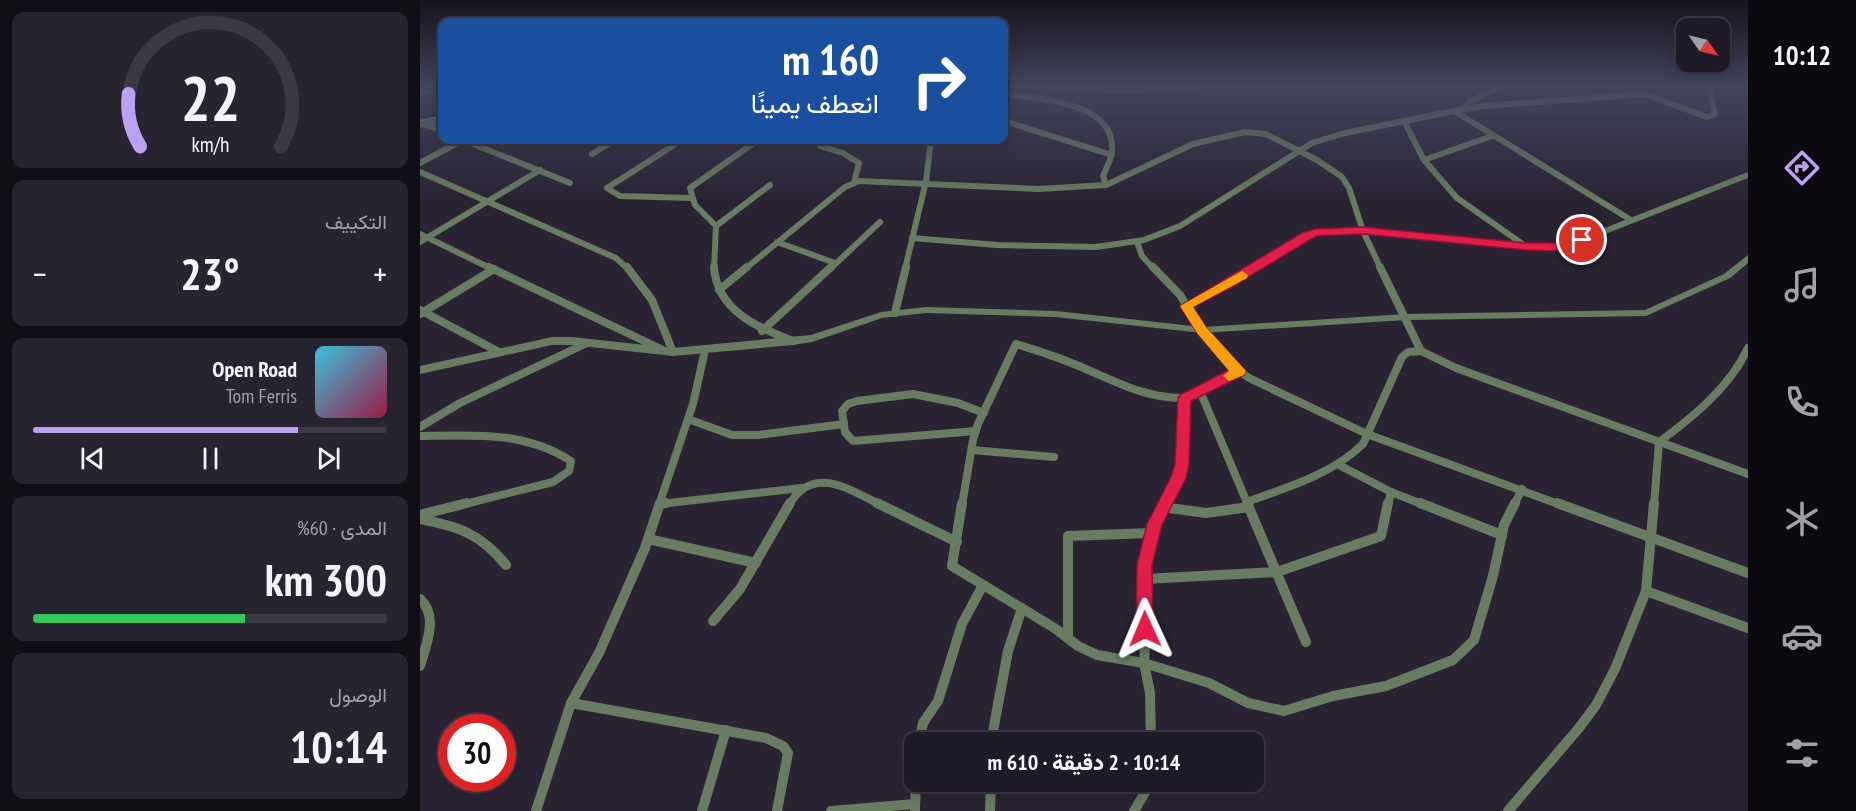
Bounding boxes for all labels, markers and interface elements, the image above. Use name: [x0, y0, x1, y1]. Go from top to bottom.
north arrow: [1676, 18, 1730, 72]
map controls: [1676, 18, 1730, 72]
text: 160 m: [782, 32, 879, 87]
text: 10:12: [1773, 38, 1831, 72]
icon: right: [900, 42, 978, 120]
text: 22: [180, 57, 240, 138]
text: انعطف يمينًا: [751, 86, 879, 120]
text: km/h: [191, 130, 229, 158]
icon: directions: [1781, 147, 1823, 189]
text: التكييف: [325, 209, 387, 235]
pin: [1556, 214, 1607, 265]
icon: arrive: [1565, 223, 1598, 256]
text: 23°: [180, 244, 240, 302]
text: −: [33, 252, 47, 295]
text: +: [373, 252, 387, 295]
icon: music: [1781, 264, 1823, 306]
text: Open Road: [212, 355, 297, 383]
icon: phone: [1781, 381, 1823, 423]
text: Tom Ferris: [226, 383, 297, 409]
icon: previous: [76, 442, 109, 475]
icon: pause: [194, 442, 227, 475]
icon: next: [312, 442, 345, 475]
icon: climate: [1781, 498, 1823, 540]
text: المدى · 60%: [297, 515, 387, 541]
text: 300 km: [265, 550, 387, 608]
position arrow: [1113, 597, 1177, 661]
icon: car: [1781, 615, 1823, 657]
text: الوصول: [329, 682, 387, 708]
speed limit sign: 30: [438, 714, 516, 792]
text: 10:14: [290, 717, 387, 775]
icon: filters: [1781, 732, 1823, 774]
text: 10:14 · 2 دقيقة · 610 m: [988, 748, 1180, 776]

